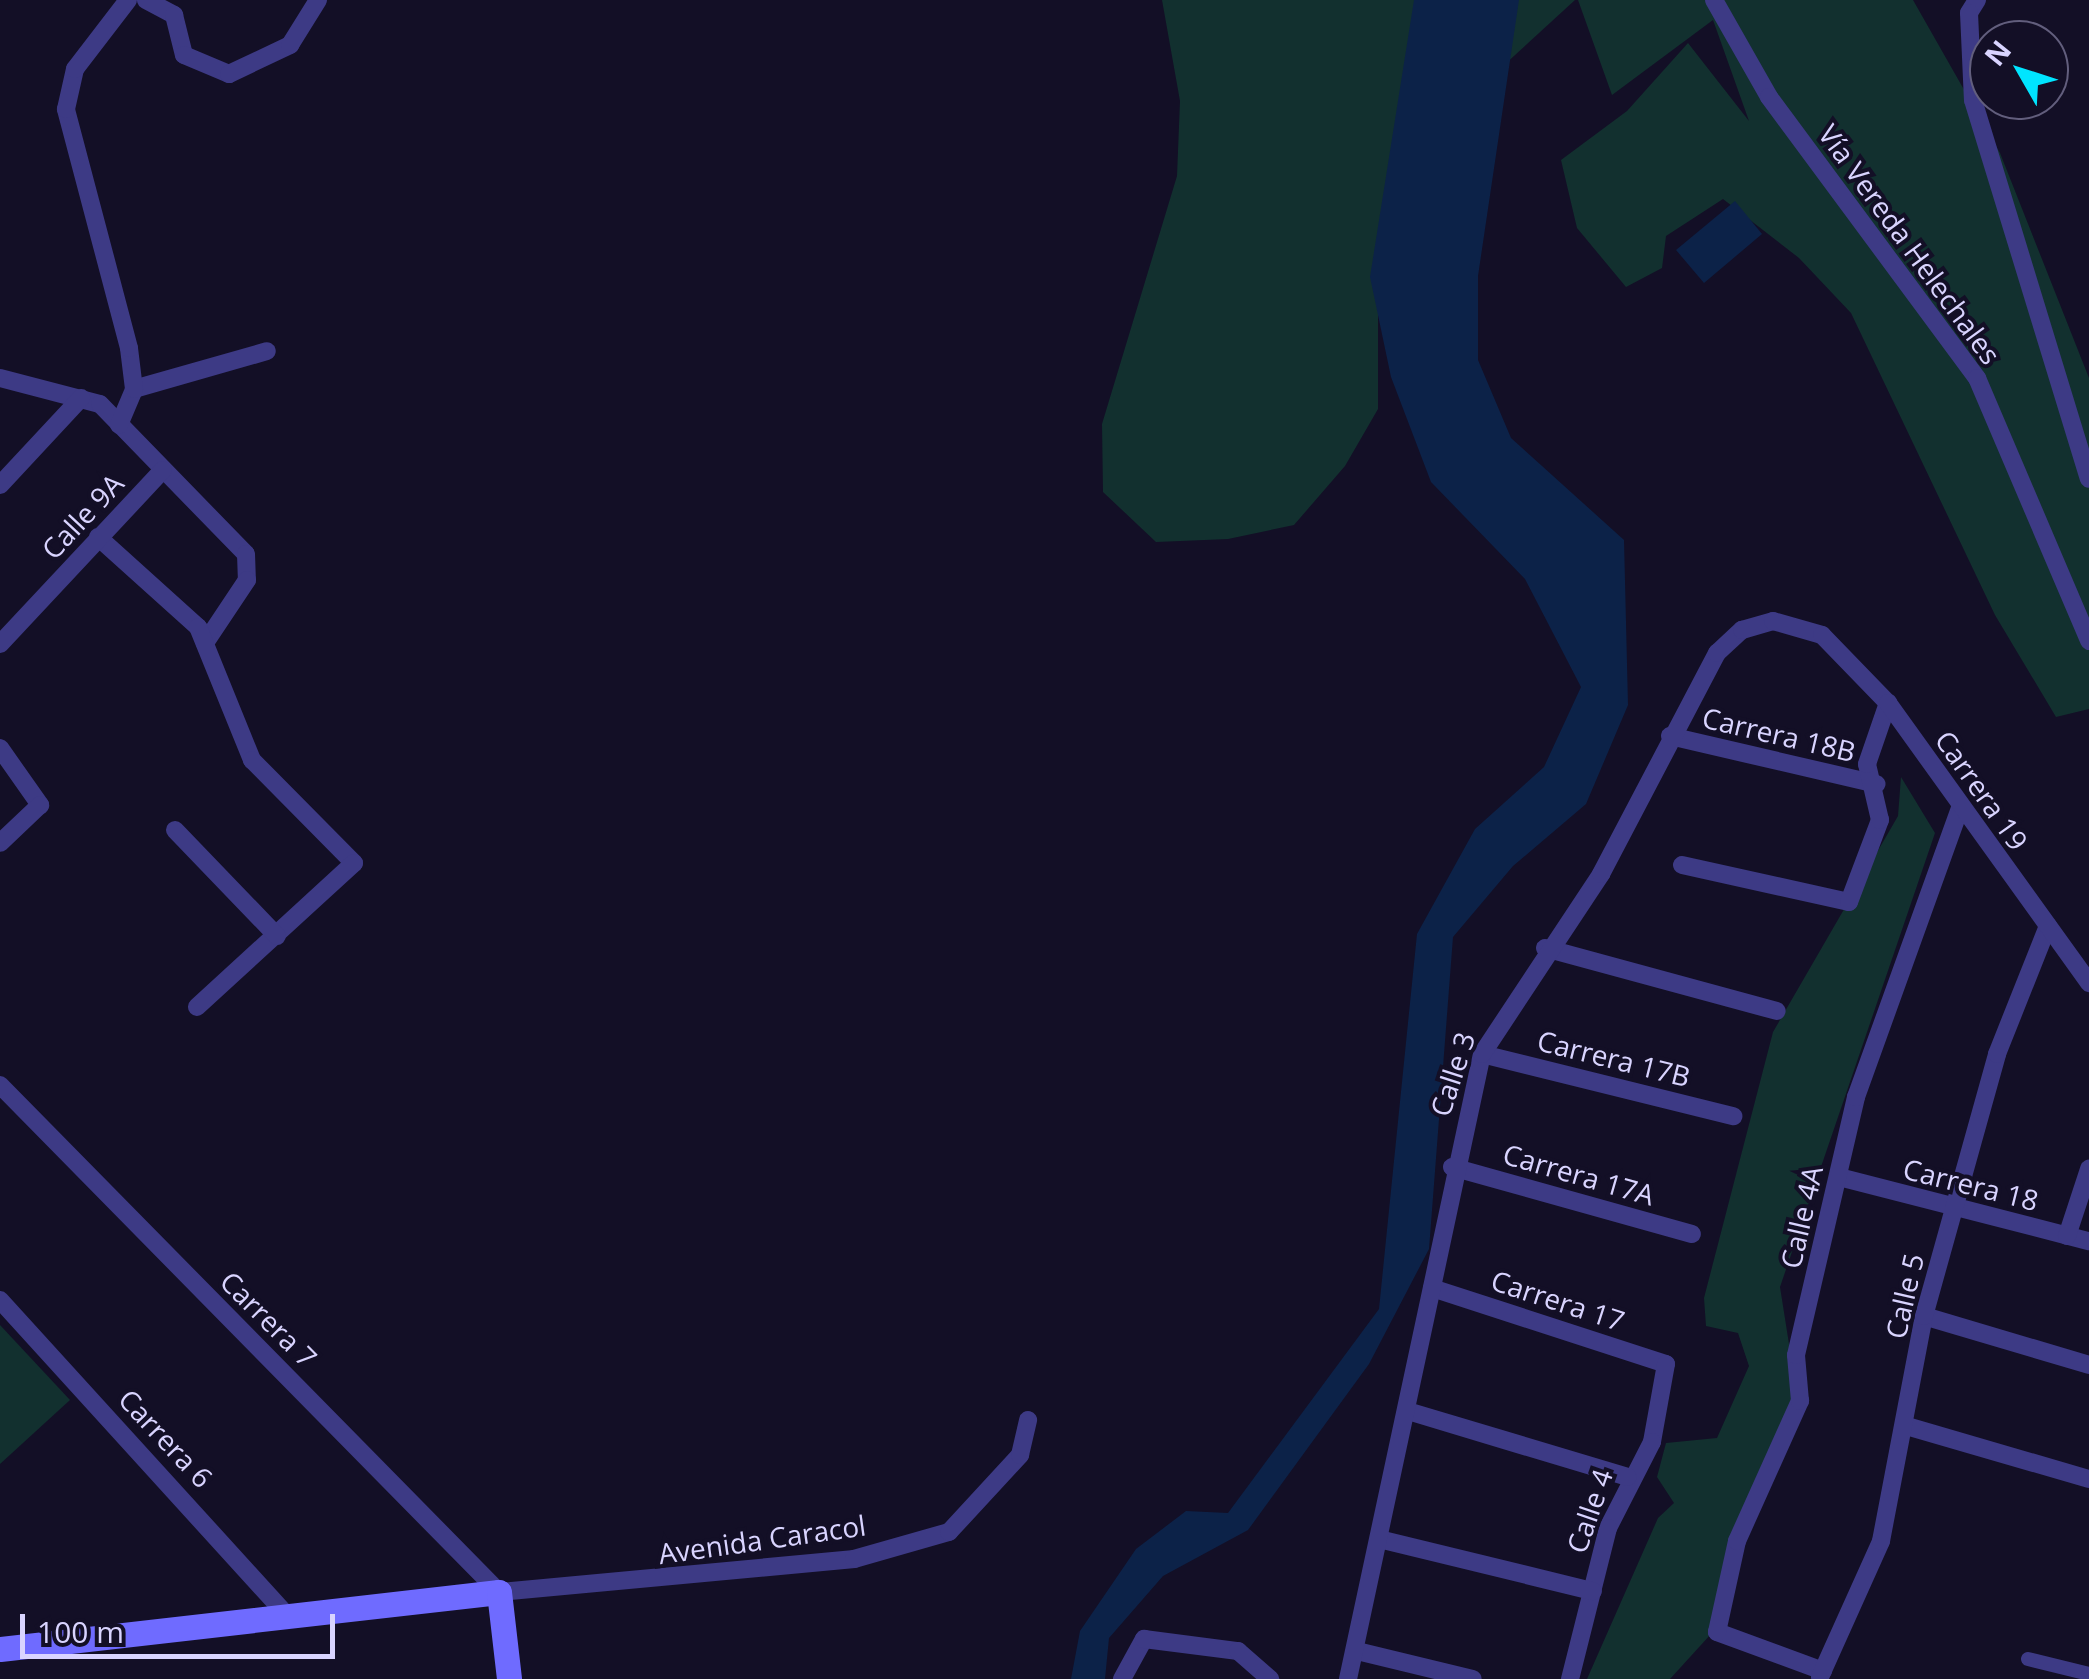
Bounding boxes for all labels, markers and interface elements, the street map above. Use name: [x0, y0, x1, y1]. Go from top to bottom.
north arrow: [1969, 20, 2069, 120]
text: N: [1975, 32, 2019, 73]
street label: Vía Vereda Helechales: [1812, 118, 2008, 370]
street label: Calle 9A: [34, 466, 130, 566]
street label: Carrera 18B: [1699, 700, 1859, 768]
street label: Carrera 19: [1929, 724, 2035, 856]
street label: Carrera 17B: [1534, 1023, 1694, 1093]
street label: Calle 3: [1423, 1028, 1481, 1120]
street label: Carrera 17A: [1499, 1136, 1659, 1212]
street label: Carrera 18: [1900, 1151, 2042, 1217]
street label: Calle 4A: [1773, 1163, 1829, 1271]
street label: Calle 5: [1878, 1250, 1930, 1342]
street label: Carrera 17: [1487, 1263, 1629, 1337]
street label: Carrera 7: [214, 1264, 324, 1374]
street label: Carrera 6: [112, 1382, 220, 1494]
street label: Calle 4: [1559, 1465, 1619, 1557]
street label: Avenida Caracol: [656, 1508, 868, 1570]
scale bar: [25, 1594, 340, 1656]
text: 100 m: [37, 1611, 124, 1652]

